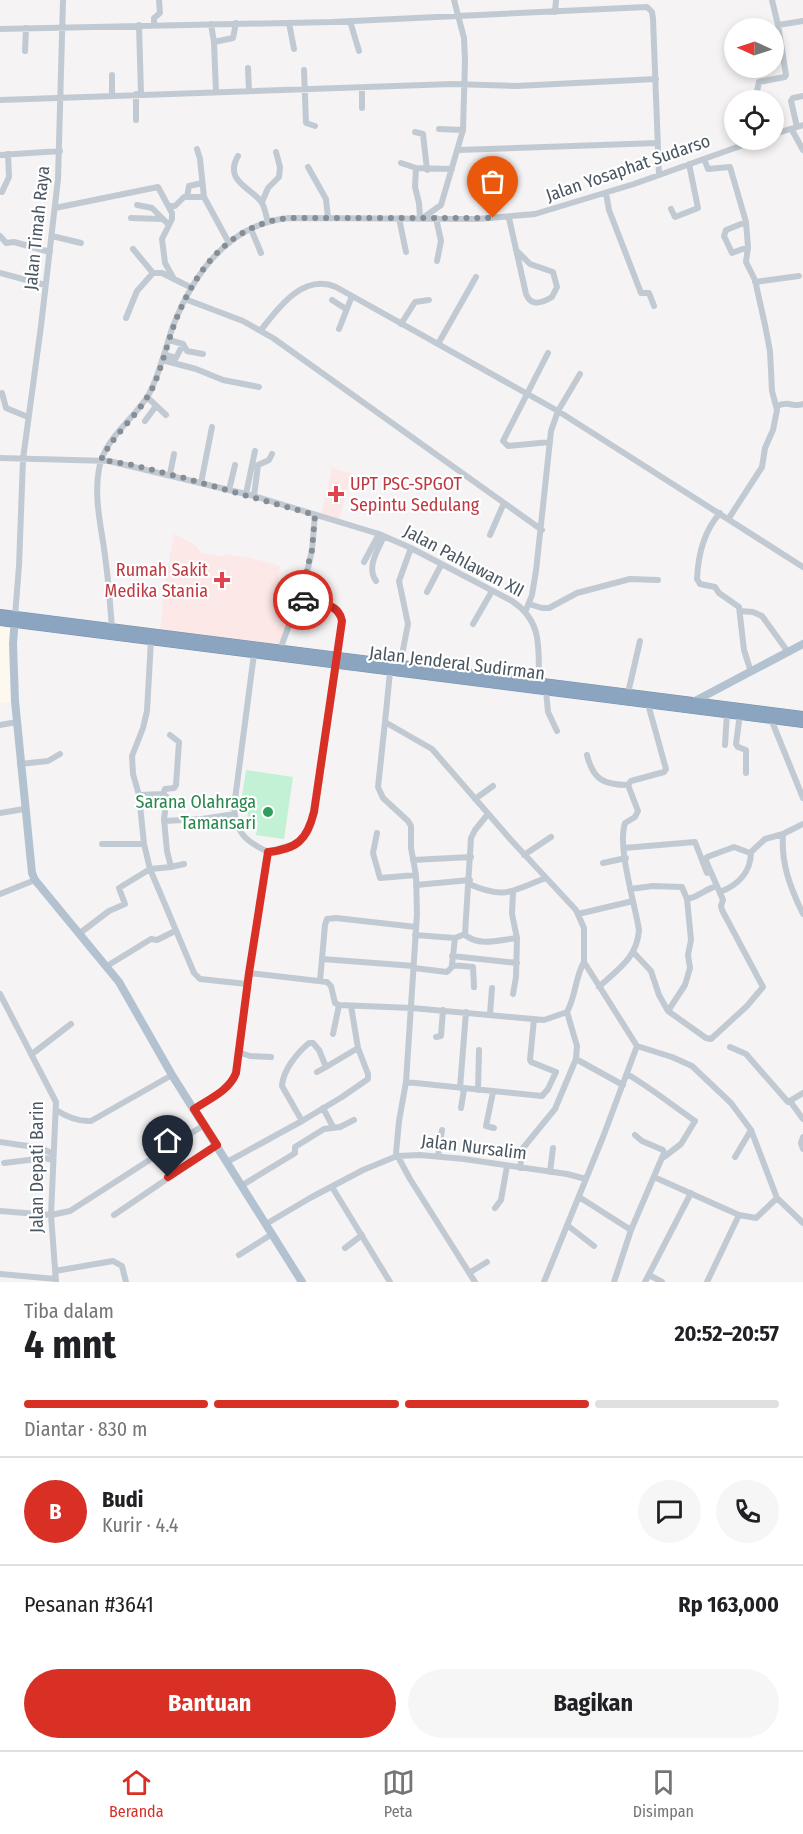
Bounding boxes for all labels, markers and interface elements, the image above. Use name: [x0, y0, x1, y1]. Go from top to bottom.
north arrow: [724, 18, 784, 78]
map controls: [724, 18, 784, 150]
button: locate: [724, 90, 784, 150]
street label: Jalan Yosaphat Sudarso: [543, 130, 713, 206]
pin: [467, 156, 518, 218]
street label: Jalan Timah Raya: [20, 165, 54, 291]
icon: bag: [476, 165, 509, 198]
place label: UPT PSC-SPGOT Sepintu Sedulang: [350, 473, 480, 516]
marker: UPT PSC-SPGOT Sepintu Sedulang: [327, 485, 345, 503]
street label: Jalan Pahlawan XII: [400, 520, 528, 602]
place label: Rumah Sakit Medika Stania: [105, 559, 208, 602]
courier: [273, 570, 333, 630]
marker: Rumah Sakit Medika Stania: [213, 571, 231, 589]
icon: car: [287, 584, 320, 617]
street label: Jalan Jenderal Sudirman: [368, 641, 546, 685]
place label: Sarana Olahraga Tamansari: [136, 791, 256, 834]
marker: Sarana Olahraga Tamansari: [261, 805, 275, 819]
street label: Jalan Depati Barin: [26, 1101, 48, 1233]
pin: [142, 1115, 193, 1177]
icon: home: [151, 1124, 184, 1157]
street label: Jalan Nursalim: [420, 1130, 528, 1164]
text: Tiba dalam: [24, 1299, 114, 1323]
text: 20:52–20:57: [674, 1320, 779, 1347]
text: 4 mnt: [24, 1322, 116, 1368]
text: Diantar · 830 m: [24, 1417, 147, 1441]
button: chat: [638, 1480, 701, 1543]
button: phone: [716, 1480, 779, 1543]
text: Budi: [102, 1486, 143, 1513]
text: B: [49, 1498, 62, 1525]
text: Kurir · 4.4: [102, 1513, 178, 1537]
text: Pesanan #3641: [24, 1591, 154, 1618]
text: Rp 163,000: [678, 1591, 779, 1618]
button: Bantuan: [24, 1669, 396, 1738]
button: Bagikan: [408, 1669, 779, 1738]
tab: Beranda: [109, 1766, 164, 1821]
tab: Peta: [382, 1766, 415, 1821]
tab: Disimpan: [633, 1766, 694, 1821]

